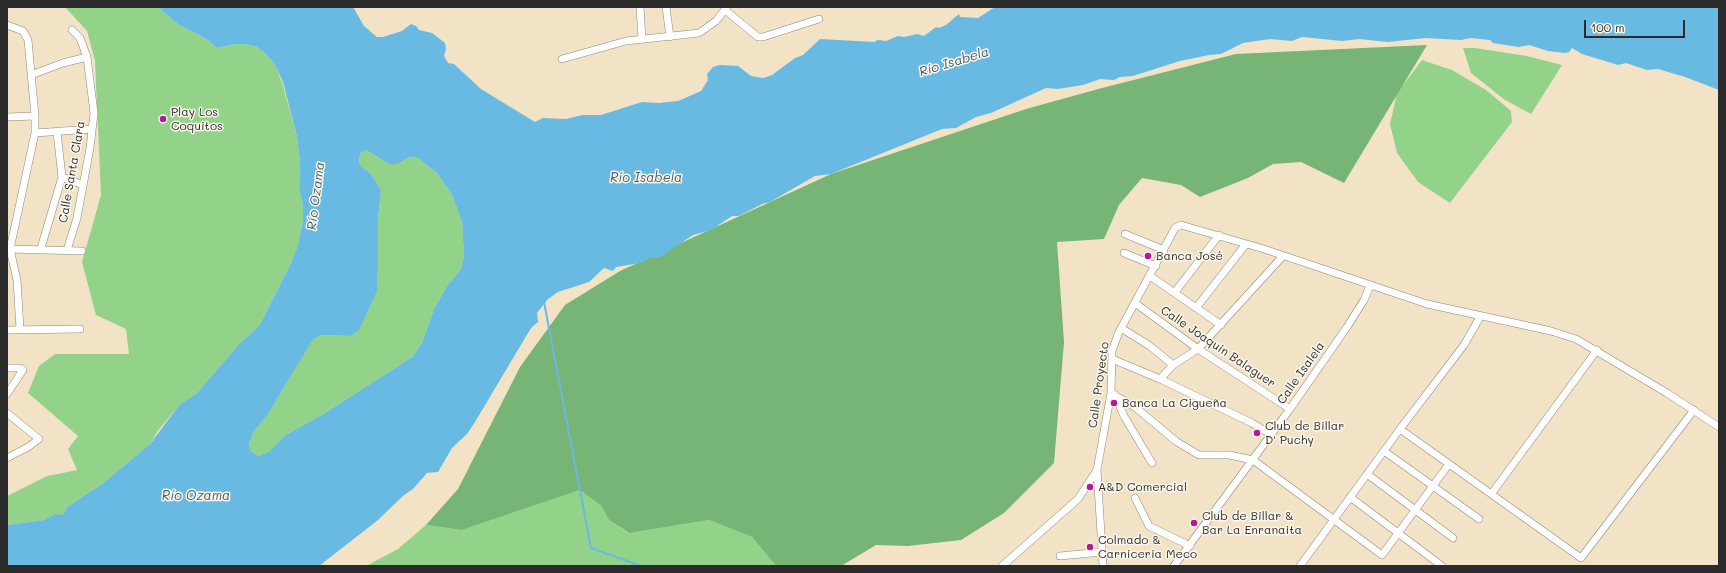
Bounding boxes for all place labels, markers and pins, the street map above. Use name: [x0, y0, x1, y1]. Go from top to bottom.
place label: Play Los Coquitos: [171, 105, 223, 133]
marker: Play Los Coquitos: [158, 114, 168, 124]
place label: Banca José: [1156, 249, 1223, 263]
marker: Banca José: [1143, 251, 1153, 261]
place label: Banca La Cigueña: [1122, 396, 1227, 410]
marker: Banca La Cigueña: [1109, 398, 1119, 408]
place label: Club de Billar D' Puchy: [1265, 419, 1344, 447]
marker: Club de Billar D' Puchy: [1252, 428, 1262, 438]
place label: A&D Comercial: [1098, 480, 1187, 494]
marker: A&D Comercial: [1085, 482, 1095, 492]
place label: Club de Billar & Bar La Enranaita: [1202, 509, 1302, 537]
marker: Club de Billar & Bar La Enranaita: [1189, 518, 1199, 528]
place label: Colmado & Carniceria Meco: [1098, 533, 1197, 561]
marker: Colmado & Carniceria Meco: [1085, 542, 1095, 552]

